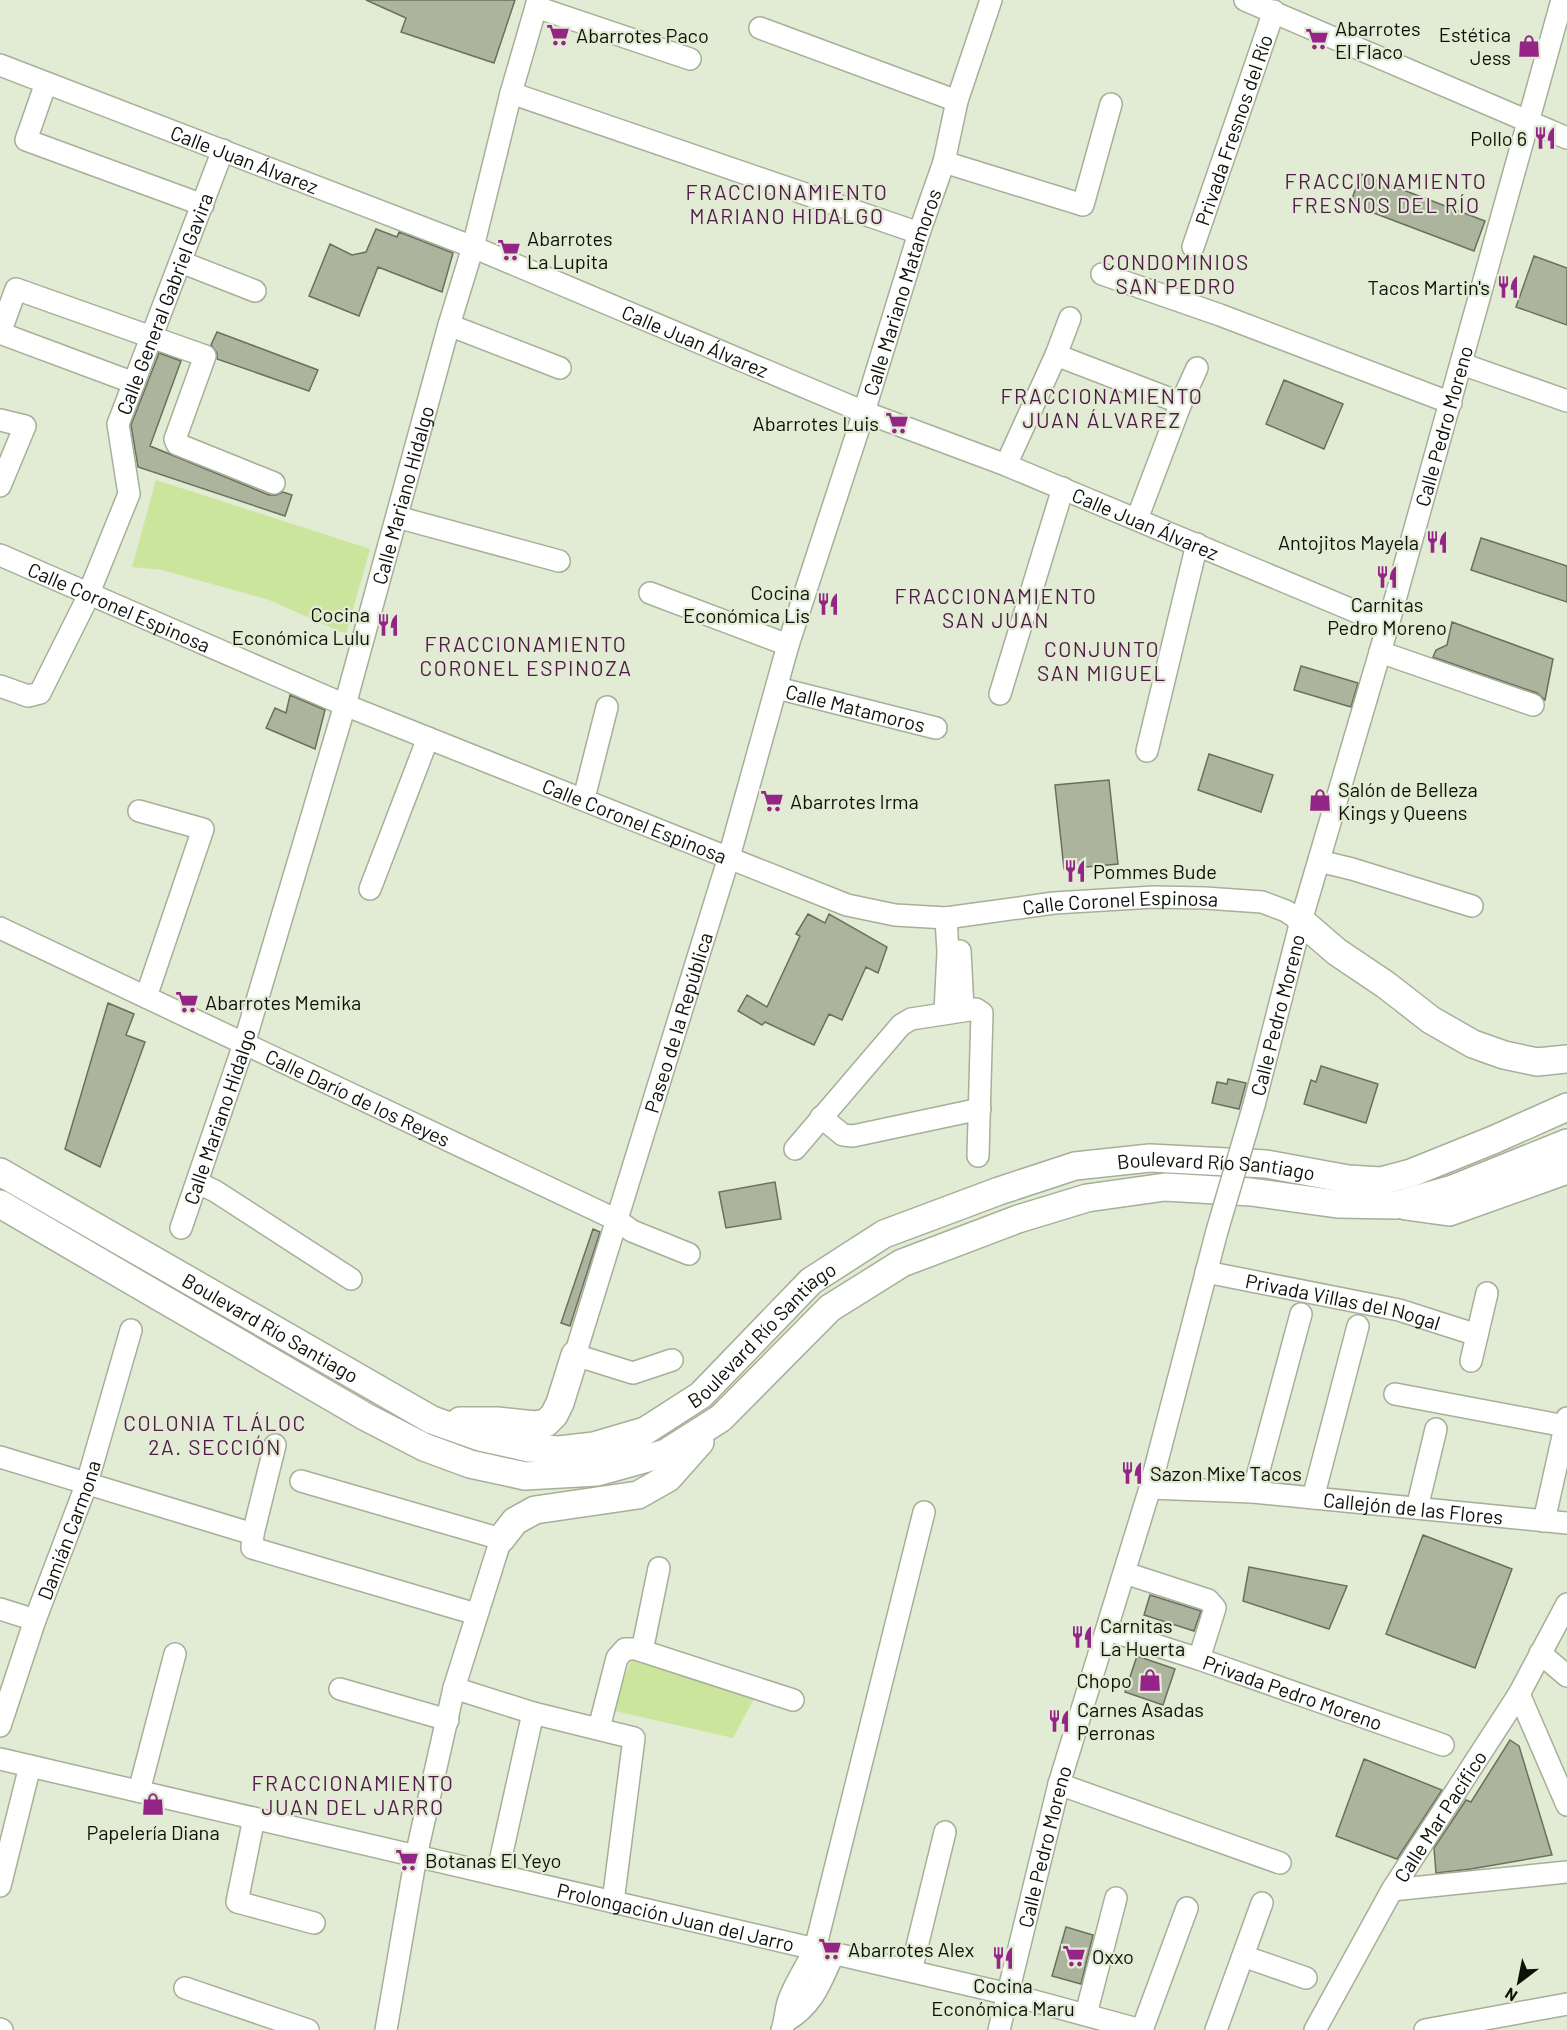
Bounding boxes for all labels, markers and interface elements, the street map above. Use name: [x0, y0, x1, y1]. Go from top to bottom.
place label: Abarrotes El Flaco: [1335, 16, 1421, 63]
supermarket icon: Abarrotes Paco: [545, 22, 571, 48]
place label: Estética Jess: [1439, 22, 1511, 69]
place label: Abarrotes Paco: [576, 23, 709, 47]
supermarket icon: Abarrotes El Flaco: [1304, 26, 1330, 52]
street label: Privada Fresnos del Río: [1189, 31, 1277, 228]
shop icon: Estética Jess: [1516, 33, 1542, 59]
street label: Calle Juan Álvarez: [167, 120, 322, 198]
restaurant icon: Pollo 6: [1532, 125, 1558, 151]
place label: Pollo 6: [1470, 126, 1527, 150]
district label: FRACCIONAMIENTO FRESNOS DEL RÍO: [1285, 168, 1487, 217]
district label: FRACCIONAMIENTO MARIANO HIDALGO: [686, 179, 888, 228]
street label: Calle Mariano Matamoros: [858, 185, 946, 398]
street label: Calle General Gabriel Gavira: [111, 189, 217, 418]
place label: Abarrotes La Lupita: [527, 226, 613, 273]
supermarket icon: Abarrotes La Lupita: [496, 237, 522, 263]
district label: CONDOMINIOS SAN PEDRO: [1102, 249, 1250, 298]
restaurant icon: Tacos Martin's: [1495, 274, 1521, 300]
place label: Tacos Martin's: [1367, 275, 1490, 299]
street label: Calle Juan Álvarez: [618, 299, 772, 382]
street label: Calle Pedro Moreno: [1410, 343, 1477, 509]
district label: FRACCIONAMIENTO JUAN ÁLVAREZ: [1001, 383, 1203, 432]
street label: Calle Mariano Hidalgo: [367, 403, 438, 587]
supermarket icon: Abarrotes Luis: [884, 410, 910, 436]
place label: Abarrotes Luis: [753, 411, 879, 435]
street label: Calle Juan Álvarez: [1069, 482, 1222, 565]
restaurant icon: Antojitos Mayela: [1424, 529, 1450, 555]
place label: Antojitos Mayela: [1278, 530, 1419, 554]
street label: Calle Coronel Espinosa: [24, 557, 214, 657]
restaurant icon: Carnitas Pedro Moreno: [1374, 564, 1400, 590]
place label: Cocina Económica Lis: [683, 580, 810, 627]
district label: FRACCIONAMIENTO SAN JUAN: [895, 583, 1097, 632]
restaurant icon: Cocina Económica Lis: [815, 591, 841, 617]
place label: Carnitas Pedro Moreno: [1327, 592, 1447, 639]
place label: Cocina Económica Lulu: [232, 602, 370, 649]
restaurant icon: Cocina Económica Lulu: [375, 612, 401, 638]
district label: FRACCIONAMIENTO CORONEL ESPINOZA: [420, 631, 632, 680]
district label: CONJUNTO SAN MIGUEL: [1037, 636, 1167, 685]
street label: Calle Matamoros: [783, 679, 928, 737]
street label: Calle Coronel Espinosa: [539, 773, 730, 868]
place label: Salón de Belleza Kings y Queens: [1338, 777, 1478, 824]
shop icon: Salón de Belleza Kings y Queens: [1307, 787, 1333, 813]
supermarket icon: Abarrotes Irma: [759, 788, 785, 814]
place label: Abarrotes Irma: [790, 789, 919, 813]
restaurant icon: Pommes Bude: [1062, 858, 1088, 884]
place label: Pommes Bude: [1093, 859, 1217, 883]
street label: Calle Coronel Espinosa: [1021, 885, 1219, 919]
street label: Paseo de la República: [639, 929, 717, 1116]
street label: Calle Pedro Moreno: [1245, 932, 1309, 1098]
supermarket icon: Abarrotes Memika: [174, 989, 200, 1015]
place label: Abarrotes Memika: [205, 990, 361, 1014]
street label: Calle Mariano Hidalgo: [178, 1026, 260, 1207]
street label: Calle Darío de los Reyes: [262, 1043, 454, 1151]
street label: Boulevard Río Santiago: [1116, 1146, 1317, 1185]
street label: Boulevard Río Santiago: [683, 1256, 840, 1413]
street label: Boulevard Río Santiago: [178, 1267, 363, 1387]
street label: Privada Villas del Nogal: [1243, 1268, 1443, 1334]
district label: COLONIA TLÁLOC 2A. SECCIÓN: [123, 1410, 307, 1459]
street label: Damián Carmona: [32, 1457, 105, 1603]
restaurant icon: Sazon Mixe Tacos: [1119, 1460, 1145, 1486]
place label: Sazon Mixe Tacos: [1150, 1461, 1302, 1485]
street label: Callejón de las Flores: [1322, 1487, 1504, 1529]
place label: Carnitas La Huerta: [1100, 1613, 1185, 1660]
restaurant icon: Carnitas La Huerta: [1069, 1624, 1095, 1650]
street label: Privada Pedro Moreno: [1200, 1649, 1386, 1735]
shop icon: Chopo: [1137, 1667, 1163, 1693]
place label: Chopo: [1077, 1668, 1132, 1692]
place label: Carnes Asadas Perronas: [1077, 1697, 1204, 1744]
restaurant icon: Carnes Asadas Perronas: [1046, 1708, 1072, 1734]
street label: Calle Mar Pacífico: [1389, 1746, 1491, 1886]
street label: Calle Pedro Moreno: [1012, 1763, 1076, 1930]
district label: FRACCIONAMIENTO JUAN DEL JARRO: [252, 1770, 454, 1819]
shop icon: Papelería Diana: [140, 1791, 166, 1817]
place label: Papelería Diana: [86, 1820, 220, 1844]
supermarket icon: Botanas El Yeyo: [394, 1847, 420, 1873]
place label: Botanas El Yeyo: [425, 1848, 561, 1872]
street label: Prolongación Juan del Jarro: [555, 1877, 797, 1956]
supermarket icon: Abarrotes Alex: [817, 1936, 843, 1962]
place label: Abarrotes Alex: [848, 1937, 975, 1961]
supermarket icon: Oxxo: [1061, 1943, 1087, 1969]
place label: Oxxo: [1092, 1944, 1134, 1968]
restaurant icon: Cocina Económica Maru: [990, 1945, 1016, 1971]
north arrow: [1489, 1952, 1549, 2012]
place label: Cocina Económica Maru: [931, 1973, 1075, 2020]
text: N: [1501, 1984, 1520, 2006]

